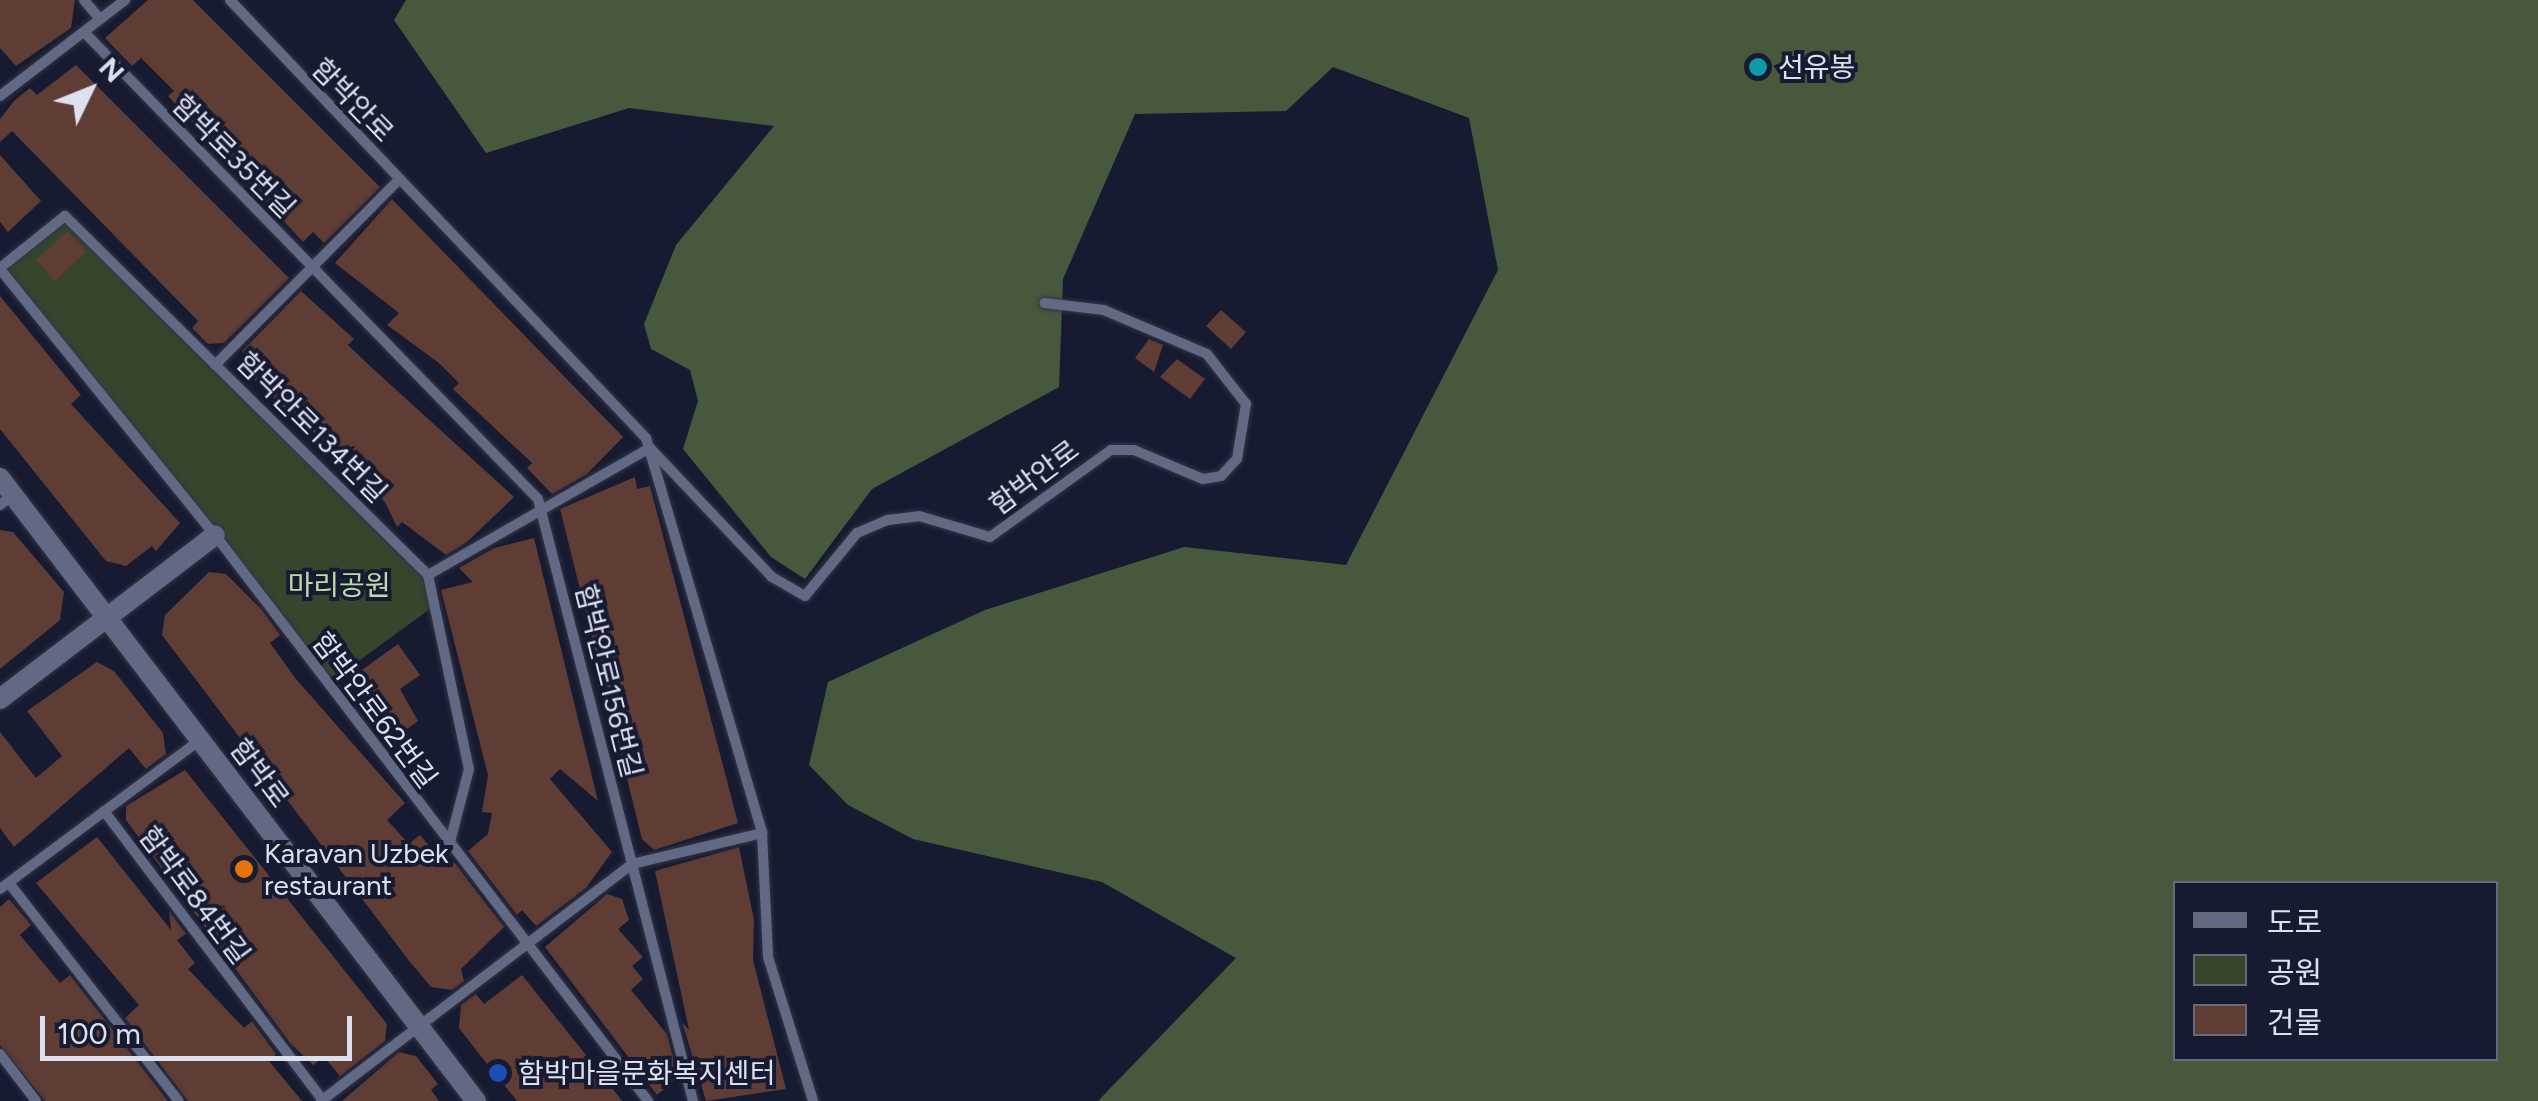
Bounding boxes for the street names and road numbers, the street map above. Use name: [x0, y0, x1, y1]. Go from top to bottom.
street label: 함박안로: [305, 51, 401, 149]
street label: 함박로35번길: [166, 88, 302, 224]
street label: 함박안로134번길: [230, 345, 394, 509]
street label: 함박안로: [983, 433, 1085, 521]
street label: 함박안로156번길: [569, 581, 649, 781]
street label: 함박안로62번길: [306, 626, 444, 794]
street label: 함박로: [223, 732, 297, 814]
street label: 함박로84번길: [132, 820, 258, 970]

